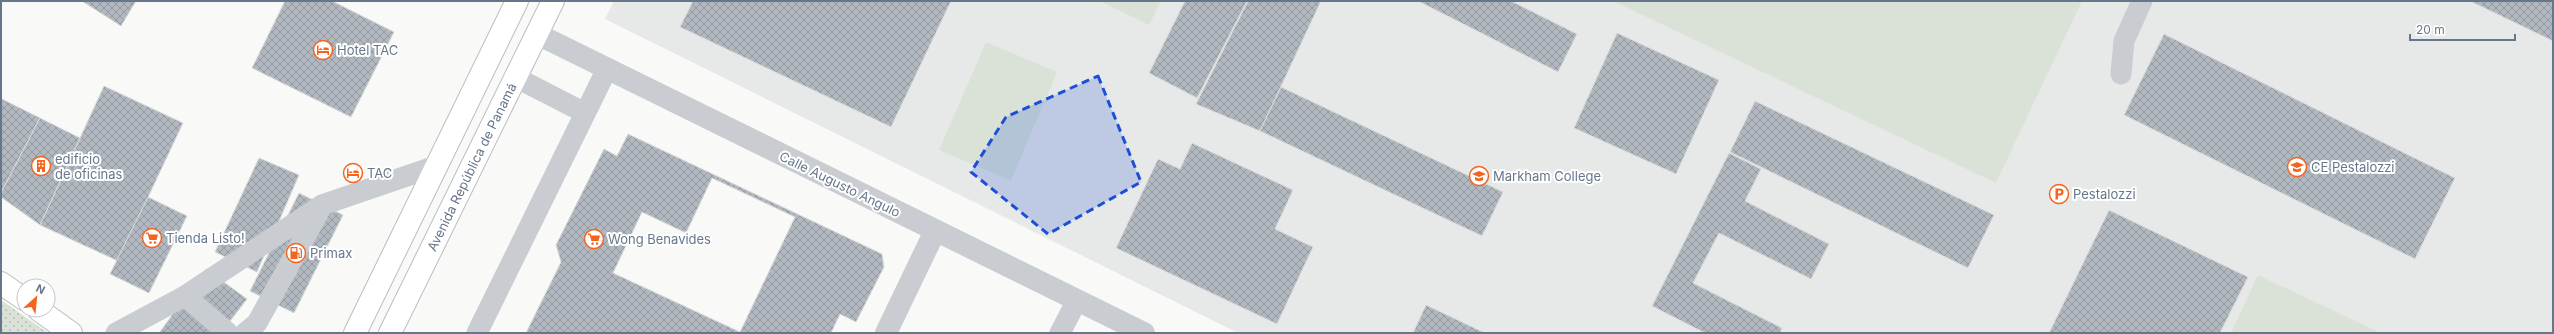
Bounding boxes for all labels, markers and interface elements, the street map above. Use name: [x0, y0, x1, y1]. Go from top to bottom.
scale bar: [2410, 16, 2515, 42]
text: 20 m: [2416, 22, 2445, 37]
hotel icon: Hotel TAC: [312, 39, 334, 61]
place label: Hotel TAC: [337, 42, 398, 58]
street label: Avenida República de Panamá: [424, 80, 520, 254]
street label: Calle Augusto Angulo: [777, 148, 903, 220]
place label: edificio de oficinas: [55, 151, 123, 182]
building icon: edificio de oficinas: [30, 155, 52, 177]
school or university icon: CE Pestalozzi: [2286, 156, 2308, 178]
place label: CE Pestalozzi: [2311, 159, 2395, 175]
hotel icon: TAC: [342, 162, 364, 184]
place label: TAC: [367, 165, 392, 181]
school or university icon: Markham College: [1468, 165, 1490, 187]
place label: Markham College: [1493, 168, 1601, 184]
parking icon: Pestalozzi: [2048, 183, 2070, 205]
place label: Pestalozzi: [2073, 186, 2136, 202]
supermarket icon: Tienda Listo!: [141, 227, 163, 249]
supermarket icon: Wong Benavides: [583, 228, 605, 250]
place label: Tienda Listo!: [166, 230, 245, 246]
place label: Wong Benavides: [608, 231, 711, 247]
fuel station icon: Primax: [285, 242, 307, 264]
place label: Primax: [310, 245, 352, 261]
north arrow: [16, 278, 56, 318]
text: N: [34, 281, 47, 297]

